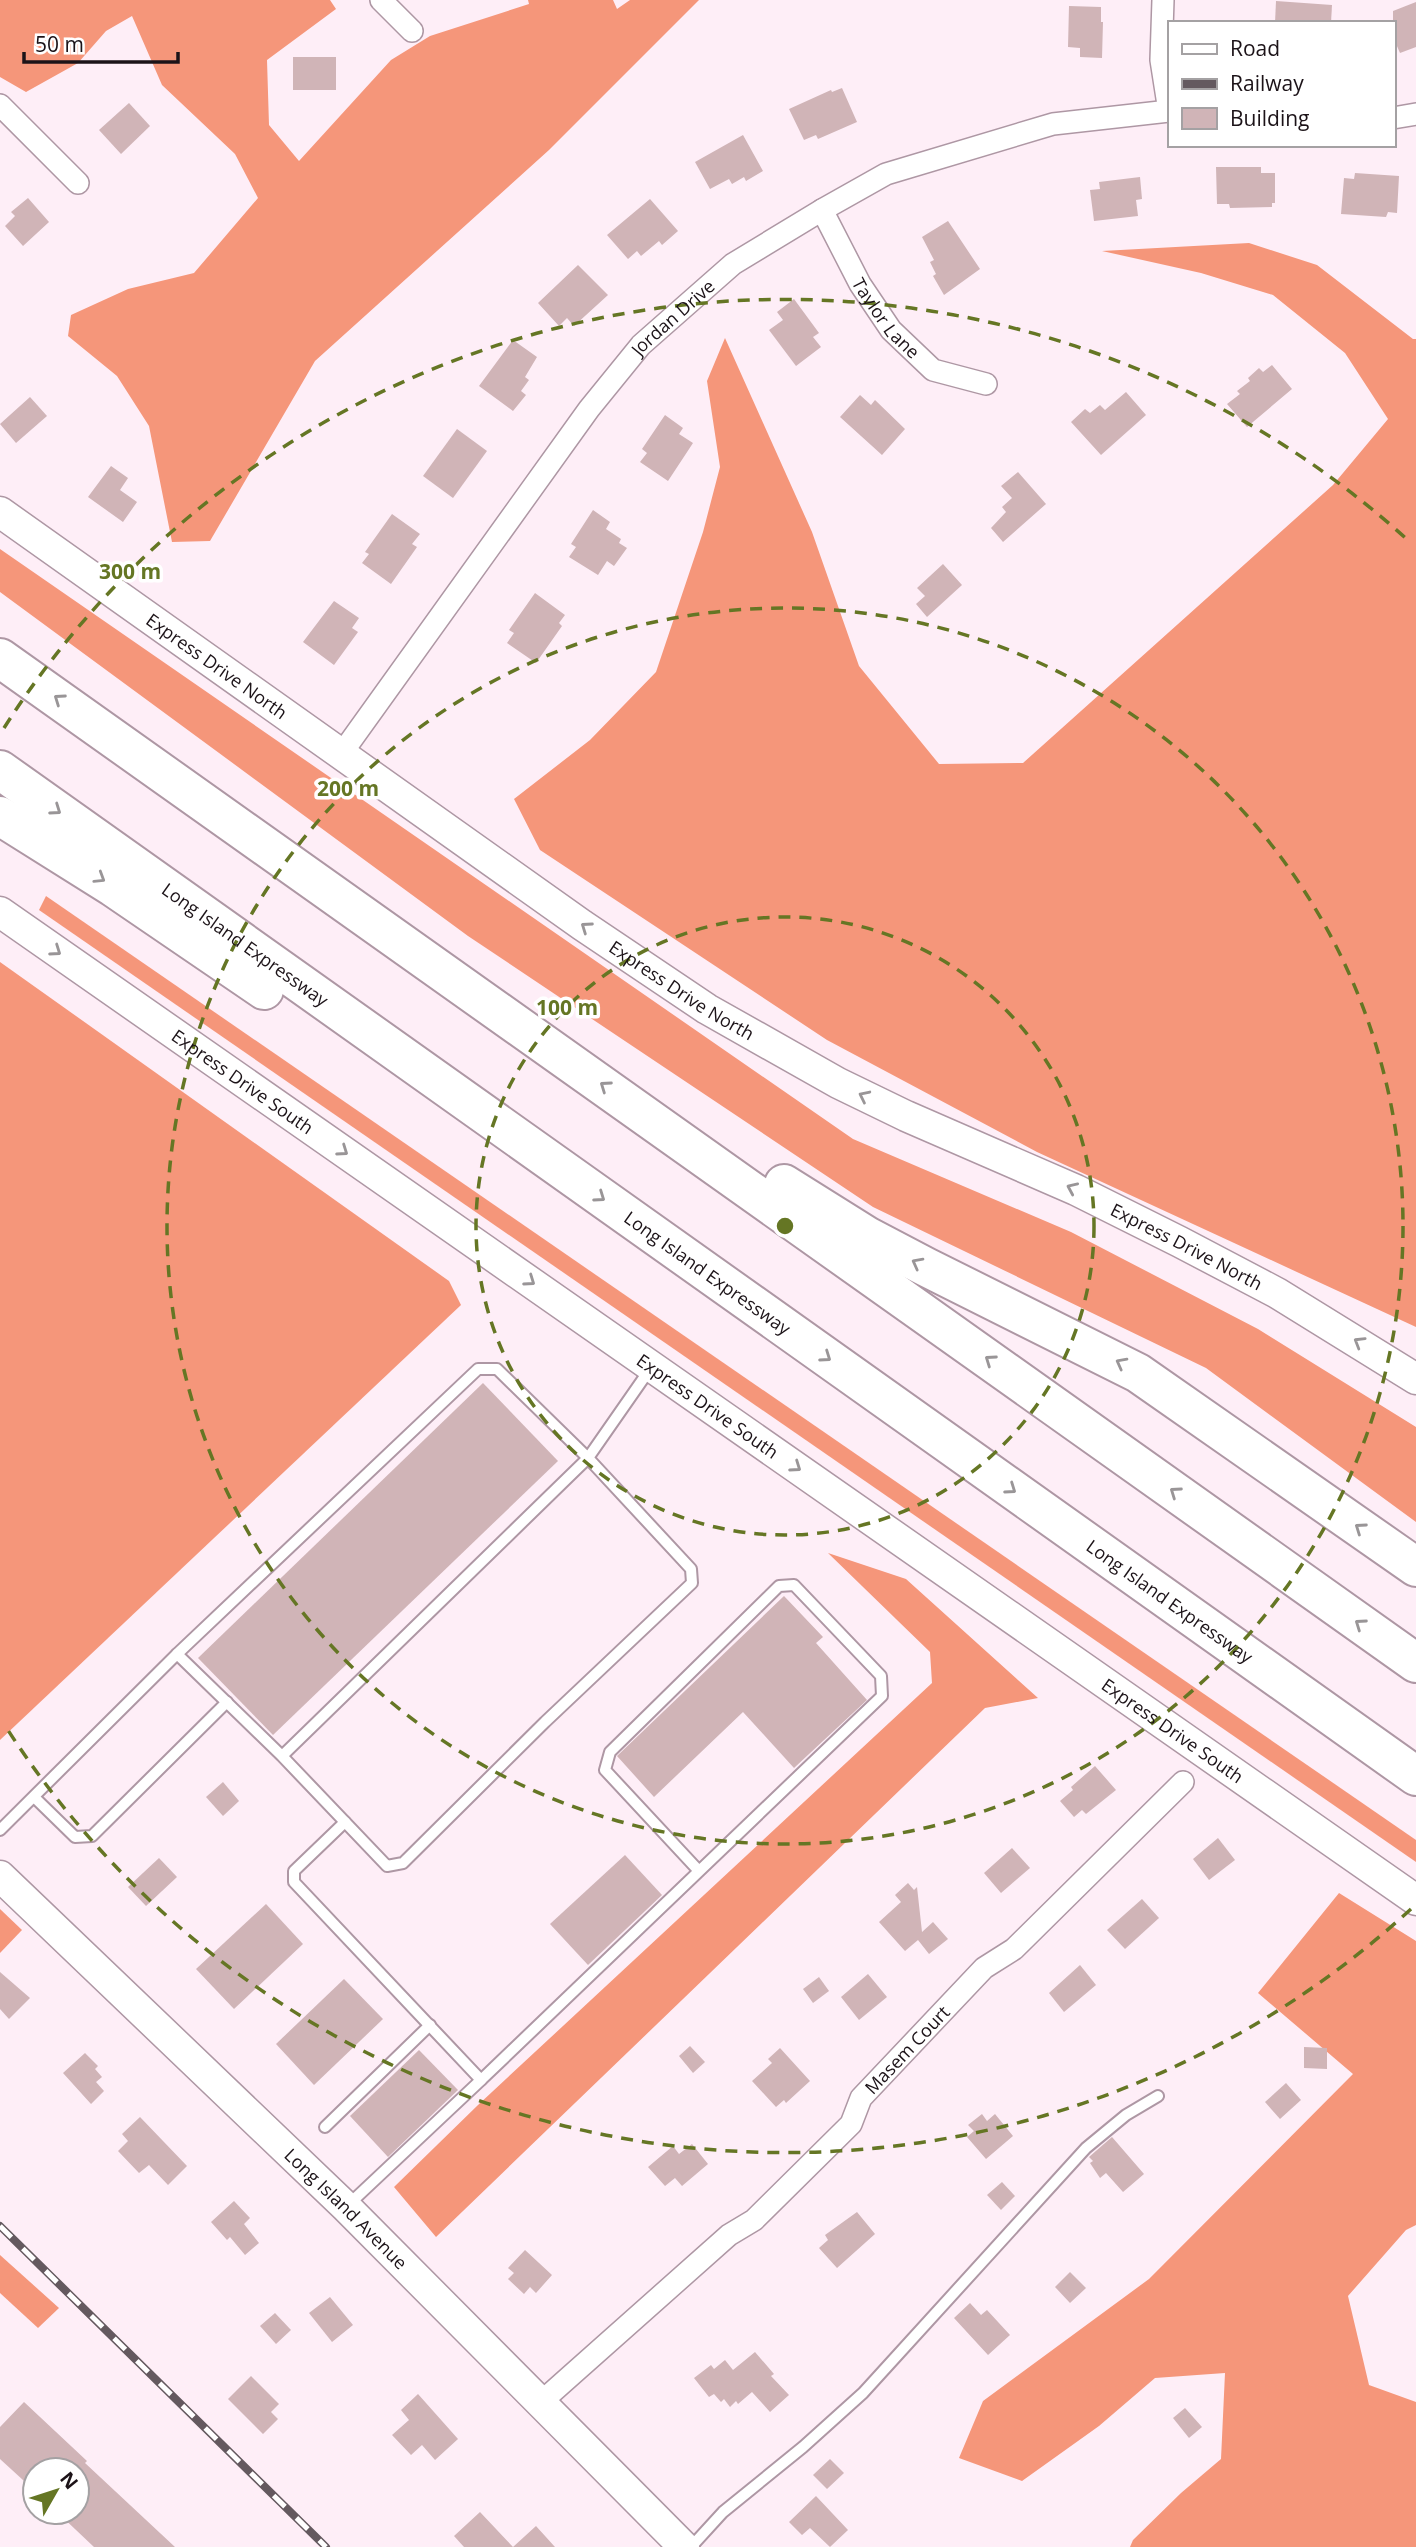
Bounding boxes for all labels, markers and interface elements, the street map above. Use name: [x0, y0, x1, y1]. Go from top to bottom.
scale bar: [24, 21, 178, 65]
legend: [1168, 21, 1395, 147]
text: 50 m: [35, 30, 84, 58]
text: Road: [1230, 34, 1280, 62]
text: Railway: [1230, 69, 1304, 97]
text: Building: [1230, 104, 1309, 132]
street label: Taylor Lane: [847, 273, 925, 363]
street label: Jordan Drive: [624, 274, 719, 362]
text: 300 m: [99, 557, 161, 585]
street label: Express Drive North: [142, 608, 292, 724]
one-way arrow: [54, 695, 67, 707]
text: 200 m: [317, 774, 379, 802]
one-way arrow: [48, 802, 61, 814]
one-way arrow: [92, 870, 105, 883]
street label: Long Island Expressway: [157, 877, 334, 1012]
one-way arrow: [581, 923, 594, 935]
street label: Express Drive North: [605, 935, 759, 1045]
one-way arrow: [48, 943, 61, 955]
text: 100 m: [536, 993, 598, 1021]
street label: Express Drive South: [167, 1024, 318, 1139]
one-way arrow: [600, 1082, 613, 1094]
one-way arrow: [859, 1090, 871, 1104]
one-way arrow: [335, 1143, 348, 1155]
one-way arrow: [1066, 1182, 1079, 1196]
one-way arrow: [592, 1189, 605, 1201]
street label: Express Drive North: [1107, 1197, 1267, 1295]
street label: Long Island Expressway: [620, 1205, 796, 1341]
centre of rings: [773, 1214, 797, 1238]
one-way arrow: [912, 1258, 924, 1271]
one-way arrow: [522, 1273, 535, 1286]
one-way arrow: [1353, 1337, 1366, 1350]
street label: Express Drive South: [632, 1348, 783, 1464]
one-way arrow: [818, 1349, 831, 1361]
one-way arrow: [985, 1356, 998, 1368]
one-way arrow: [1116, 1358, 1129, 1372]
one-way arrow: [788, 1459, 801, 1471]
one-way arrow: [1003, 1481, 1016, 1493]
one-way arrow: [1170, 1488, 1183, 1500]
one-way arrow: [1355, 1524, 1368, 1536]
street label: Long Island Expressway: [1082, 1534, 1259, 1669]
one-way arrow: [1355, 1620, 1368, 1632]
street label: Express Drive South: [1097, 1672, 1248, 1788]
street label: Masem Court: [859, 2000, 954, 2099]
street label: Long Island Avenue: [280, 2143, 413, 2274]
north arrow: [21, 2456, 91, 2526]
text: N: [54, 2466, 84, 2494]

